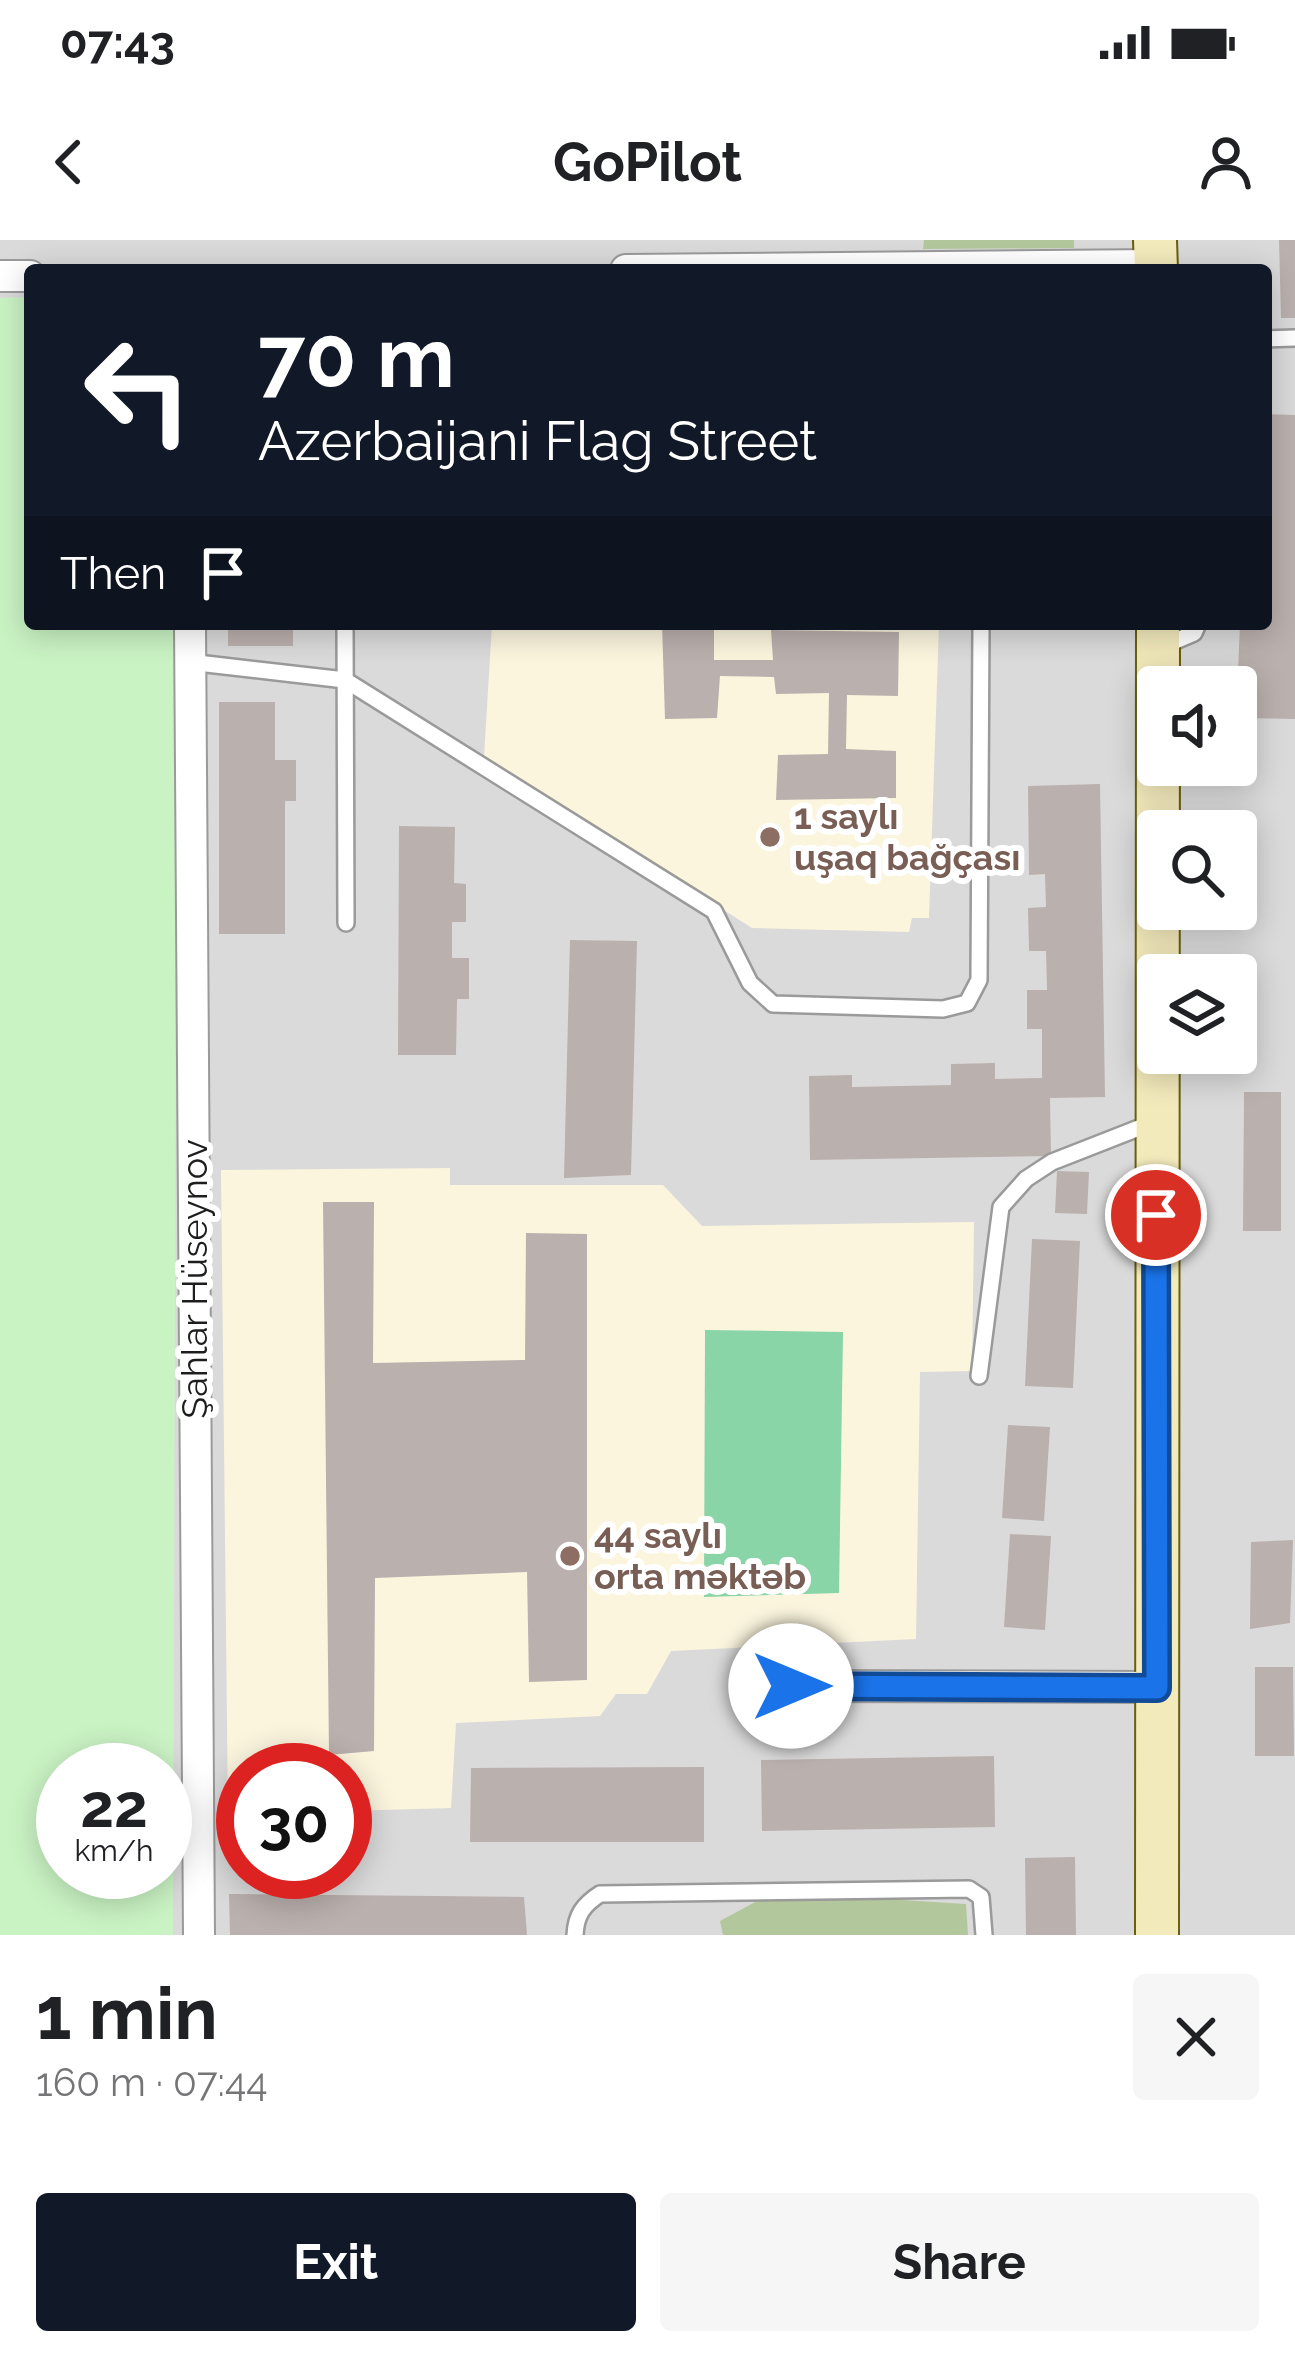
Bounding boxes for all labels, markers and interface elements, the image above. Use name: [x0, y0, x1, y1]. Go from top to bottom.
text: 07:43: [60, 16, 175, 69]
icon: back: [36, 129, 102, 195]
icon: person: [1193, 129, 1259, 195]
text: GoPilot: [553, 130, 742, 194]
text: 70 m: [258, 308, 455, 407]
icon: left: [60, 312, 216, 468]
text: Azerbaijani Flag Street: [258, 409, 817, 473]
icon: arrive: [190, 540, 256, 606]
text: Then: [60, 547, 166, 600]
map controls: [1137, 666, 1257, 1074]
button: sound: [1137, 666, 1257, 786]
place label: 1 saylı uşaq bağçası: [794, 795, 1020, 878]
button: search: [1137, 810, 1257, 930]
marker: 1 saylı uşaq bağçası: [757, 824, 783, 850]
button: layers: [1137, 954, 1257, 1074]
street label: Şahlar Hüseynov: [173, 1139, 215, 1419]
pin: [1105, 1164, 1207, 1266]
icon: arrive: [1123, 1182, 1189, 1248]
place label: 44 saylı orta məktəb: [594, 1514, 806, 1597]
marker: 44 saylı orta məktəb: [557, 1543, 583, 1569]
position arrow: [728, 1623, 854, 1749]
speed limit sign: 30: [216, 1743, 372, 1899]
text: 22: [80, 1771, 148, 1841]
text: km/h: [74, 1833, 154, 1868]
text: 1 min: [36, 1971, 218, 2056]
button: close: [1133, 1974, 1259, 2100]
text: 160 m · 07:44: [36, 2059, 268, 2105]
button: Exit: [36, 2193, 636, 2331]
button: Share: [660, 2193, 1259, 2331]

